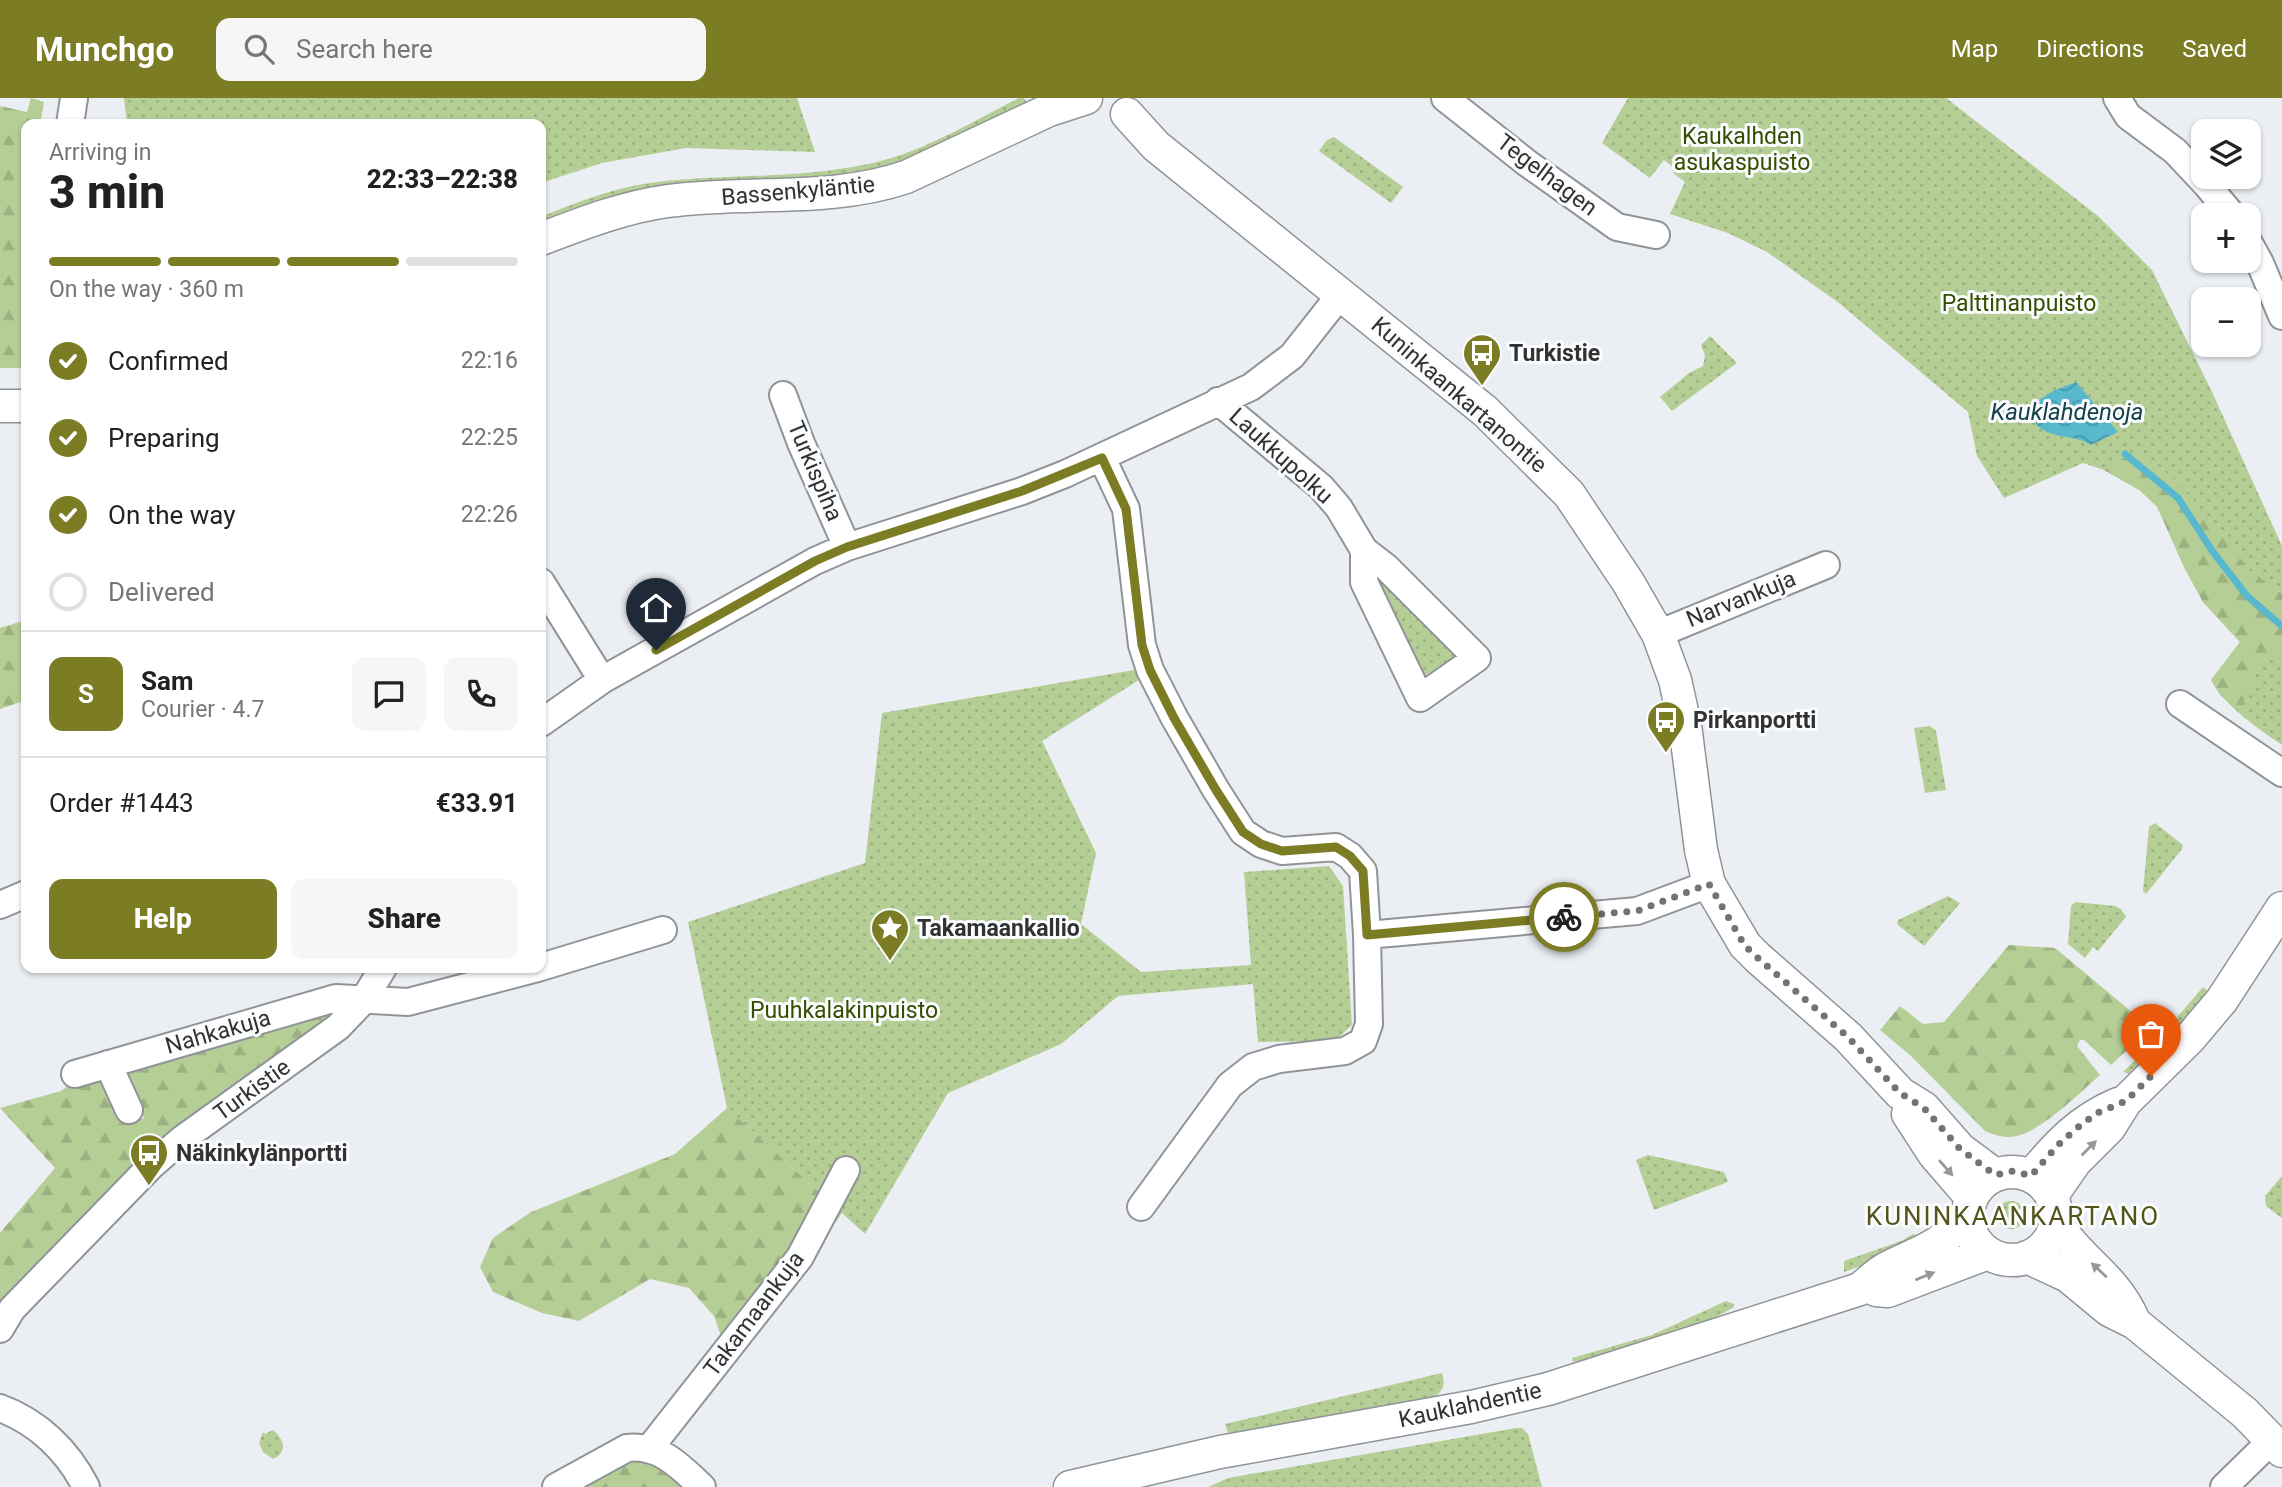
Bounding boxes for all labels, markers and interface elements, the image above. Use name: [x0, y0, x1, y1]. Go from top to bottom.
search box: [216, 18, 706, 81]
text: Munchgo: [35, 30, 174, 69]
icon: search: [240, 30, 278, 68]
text: Search here: [296, 34, 433, 64]
text: Map: [1951, 35, 1998, 63]
text: Directions: [2036, 35, 2144, 63]
text: Saved: [2182, 35, 2247, 63]
map controls: [2191, 119, 2261, 357]
button: layers: [2191, 119, 2261, 189]
park label: Kaukalhden asukaspuisto: [1674, 123, 1810, 176]
street label: Tegelhagen: [1492, 129, 1602, 221]
text: Arriving in: [49, 139, 152, 166]
text: 22:33–22:38: [367, 164, 518, 194]
text: 3 min: [49, 165, 165, 219]
street label: Bassenkyläntie: [720, 171, 876, 211]
button: +: [2191, 203, 2261, 273]
text: On the way · 360 m: [49, 276, 244, 303]
button: −: [2191, 287, 2261, 357]
park label: Palttinanpuisto: [1942, 290, 2096, 317]
street label: Kuninkaankartanontie: [1366, 311, 1552, 479]
bus stop icon: Turkistie: [1461, 332, 1503, 387]
place label: Turkistie: [1509, 340, 1600, 367]
icon: check: [49, 342, 87, 380]
text: Confirmed: [108, 346, 229, 376]
text: 22:16: [461, 347, 518, 374]
water label: Kauklahdenoja: [1991, 398, 2143, 426]
street label: Laukkupolku: [1224, 403, 1338, 509]
street label: Turkispiha: [782, 417, 848, 525]
icon: check: [49, 419, 87, 457]
text: Preparing: [108, 423, 220, 453]
text: 22:25: [461, 424, 518, 451]
icon: check: [49, 496, 87, 534]
text: On the way: [108, 500, 236, 530]
text: 22:26: [461, 501, 518, 528]
street label: Narvankuja: [1682, 565, 1800, 633]
text: Delivered: [108, 577, 215, 607]
pin: [626, 578, 686, 650]
icon: home: [637, 589, 675, 627]
button: chat: [352, 657, 426, 731]
button: phone: [444, 657, 518, 731]
text: Sam: [141, 666, 193, 696]
text: S: [78, 679, 94, 709]
text: Courier · 4.7: [141, 696, 264, 723]
bus stop icon: Pirkanportti: [1645, 699, 1687, 754]
place label: Pirkanportti: [1693, 707, 1816, 734]
text: Order #1443: [49, 788, 194, 818]
text: €33.91: [436, 788, 518, 818]
button: Help: [49, 879, 277, 959]
button: Share: [291, 879, 518, 959]
courier: [1529, 882, 1599, 952]
icon: bike: [1545, 898, 1583, 936]
place icon: Takamaankallio: [869, 907, 911, 962]
place label: Takamaankallio: [917, 915, 1080, 942]
park label: Puuhkalakinpuisto: [750, 997, 938, 1024]
street label: Nahkakuja: [162, 1004, 274, 1060]
pin: [2121, 1004, 2181, 1076]
icon: bag: [2132, 1015, 2170, 1053]
street label: Turkistie: [209, 1053, 295, 1127]
bus stop icon: Näkinkylänportti: [128, 1132, 170, 1187]
place label: Näkinkylänportti: [176, 1140, 348, 1167]
one-way arrow: [2080, 1140, 2096, 1157]
one-way arrow: [1938, 1159, 1953, 1176]
district label: KUNINKAANKARTANO: [1866, 1201, 2160, 1231]
street label: Takamaankuja: [698, 1246, 810, 1382]
one-way arrow: [2091, 1263, 2108, 1279]
one-way arrow: [1914, 1271, 1935, 1282]
street label: Kauklahdentie: [1396, 1377, 1544, 1433]

